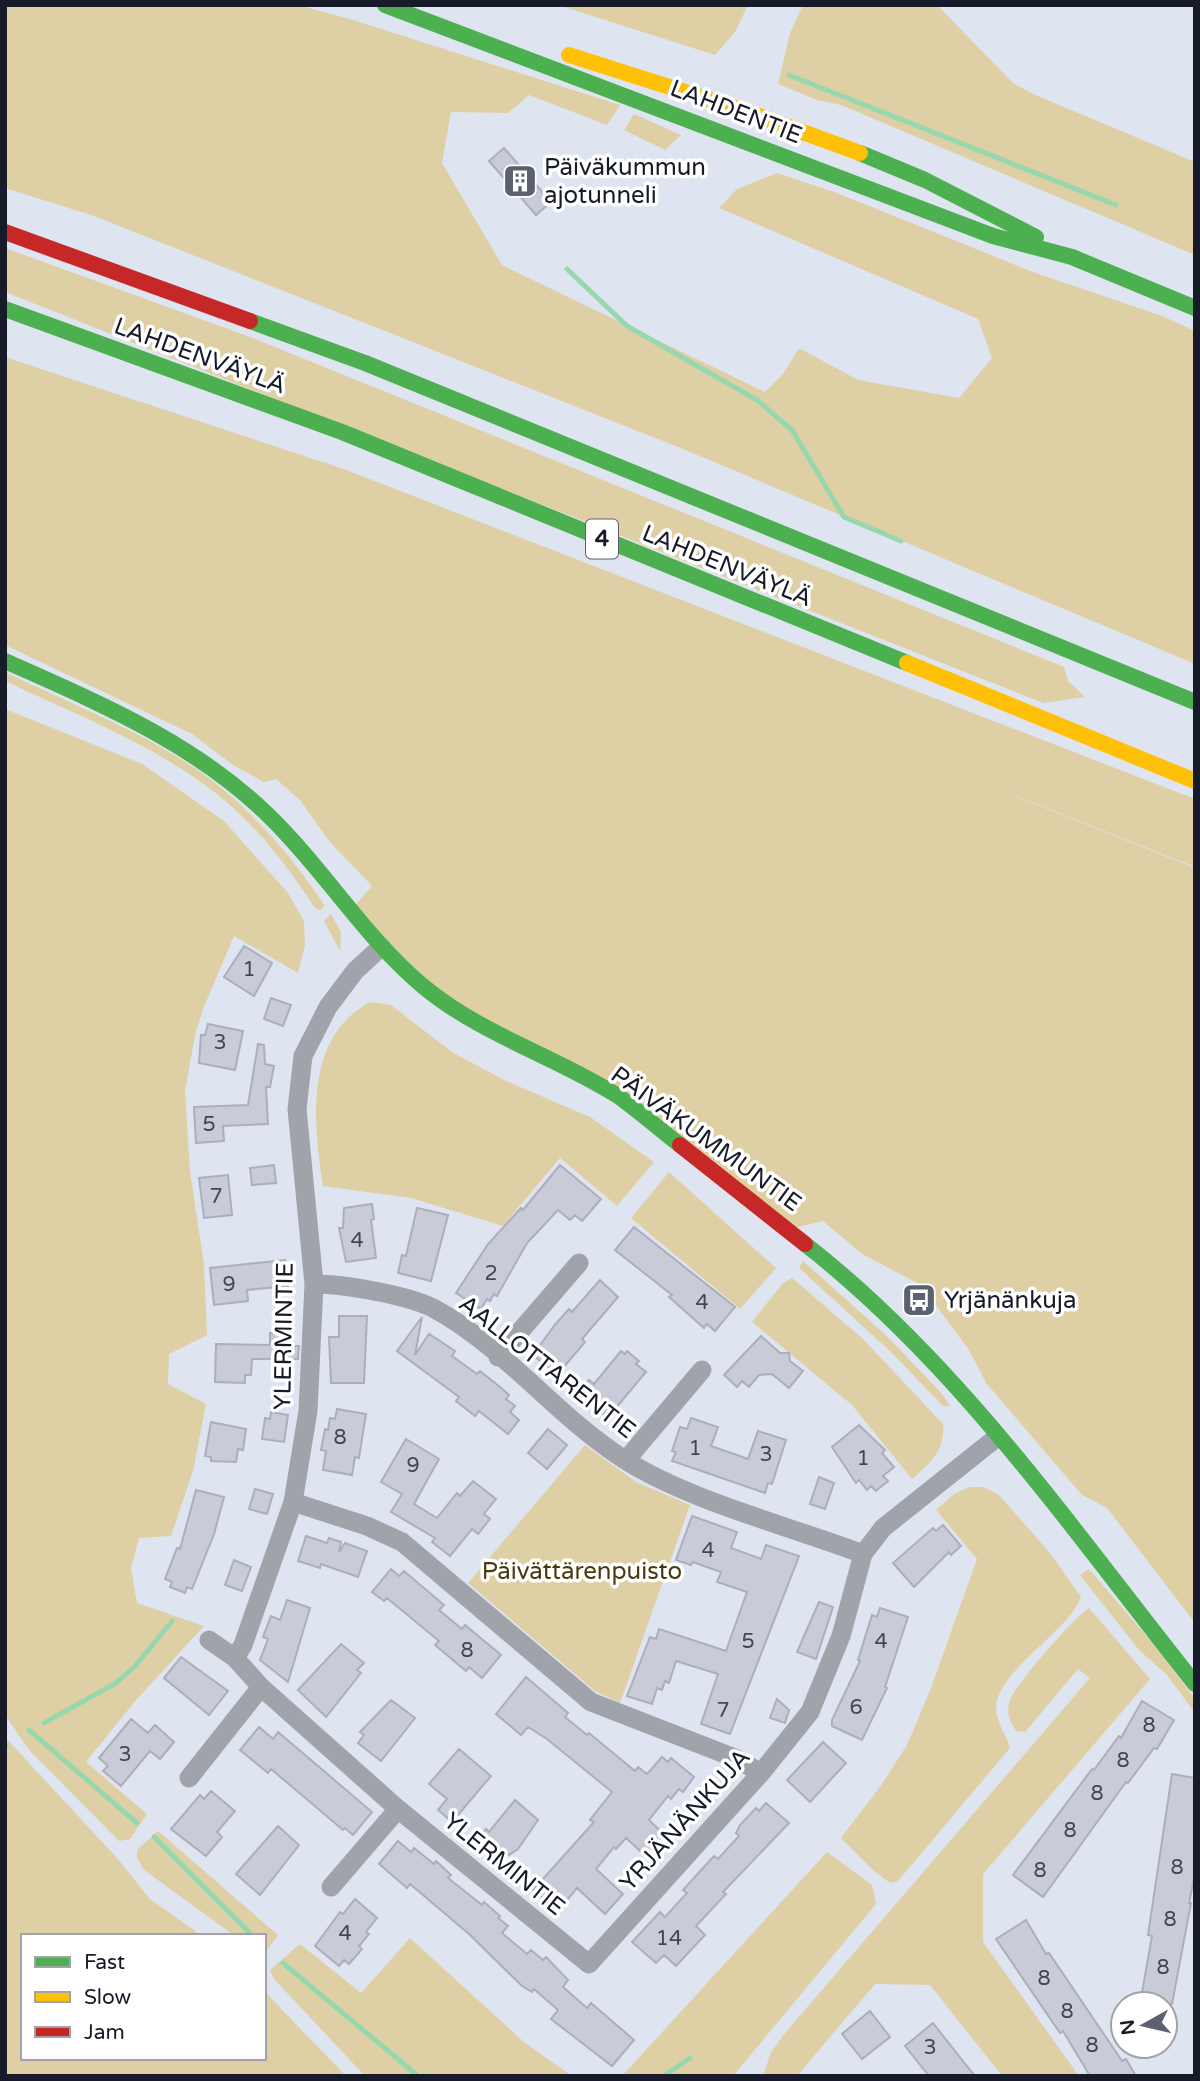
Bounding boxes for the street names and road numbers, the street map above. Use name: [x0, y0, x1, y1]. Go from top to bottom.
street label: LAHDENTIE: [666, 74, 806, 150]
street label: LAHDENVÄYLÄ: [110, 311, 290, 401]
street label: LAHDENVÄYLÄ: [638, 519, 816, 613]
road number: 4: [586, 520, 618, 558]
street label: PÄIVÄKUMMUNTIE: [605, 1060, 807, 1218]
street label: YLERMINTIE: [268, 1262, 300, 1410]
street label: AALLOTTARENTIE: [453, 1289, 641, 1445]
street label: YRJÄNÄNKUJA: [614, 1743, 756, 1897]
street label: YLERMINTIE: [438, 1806, 570, 1922]

